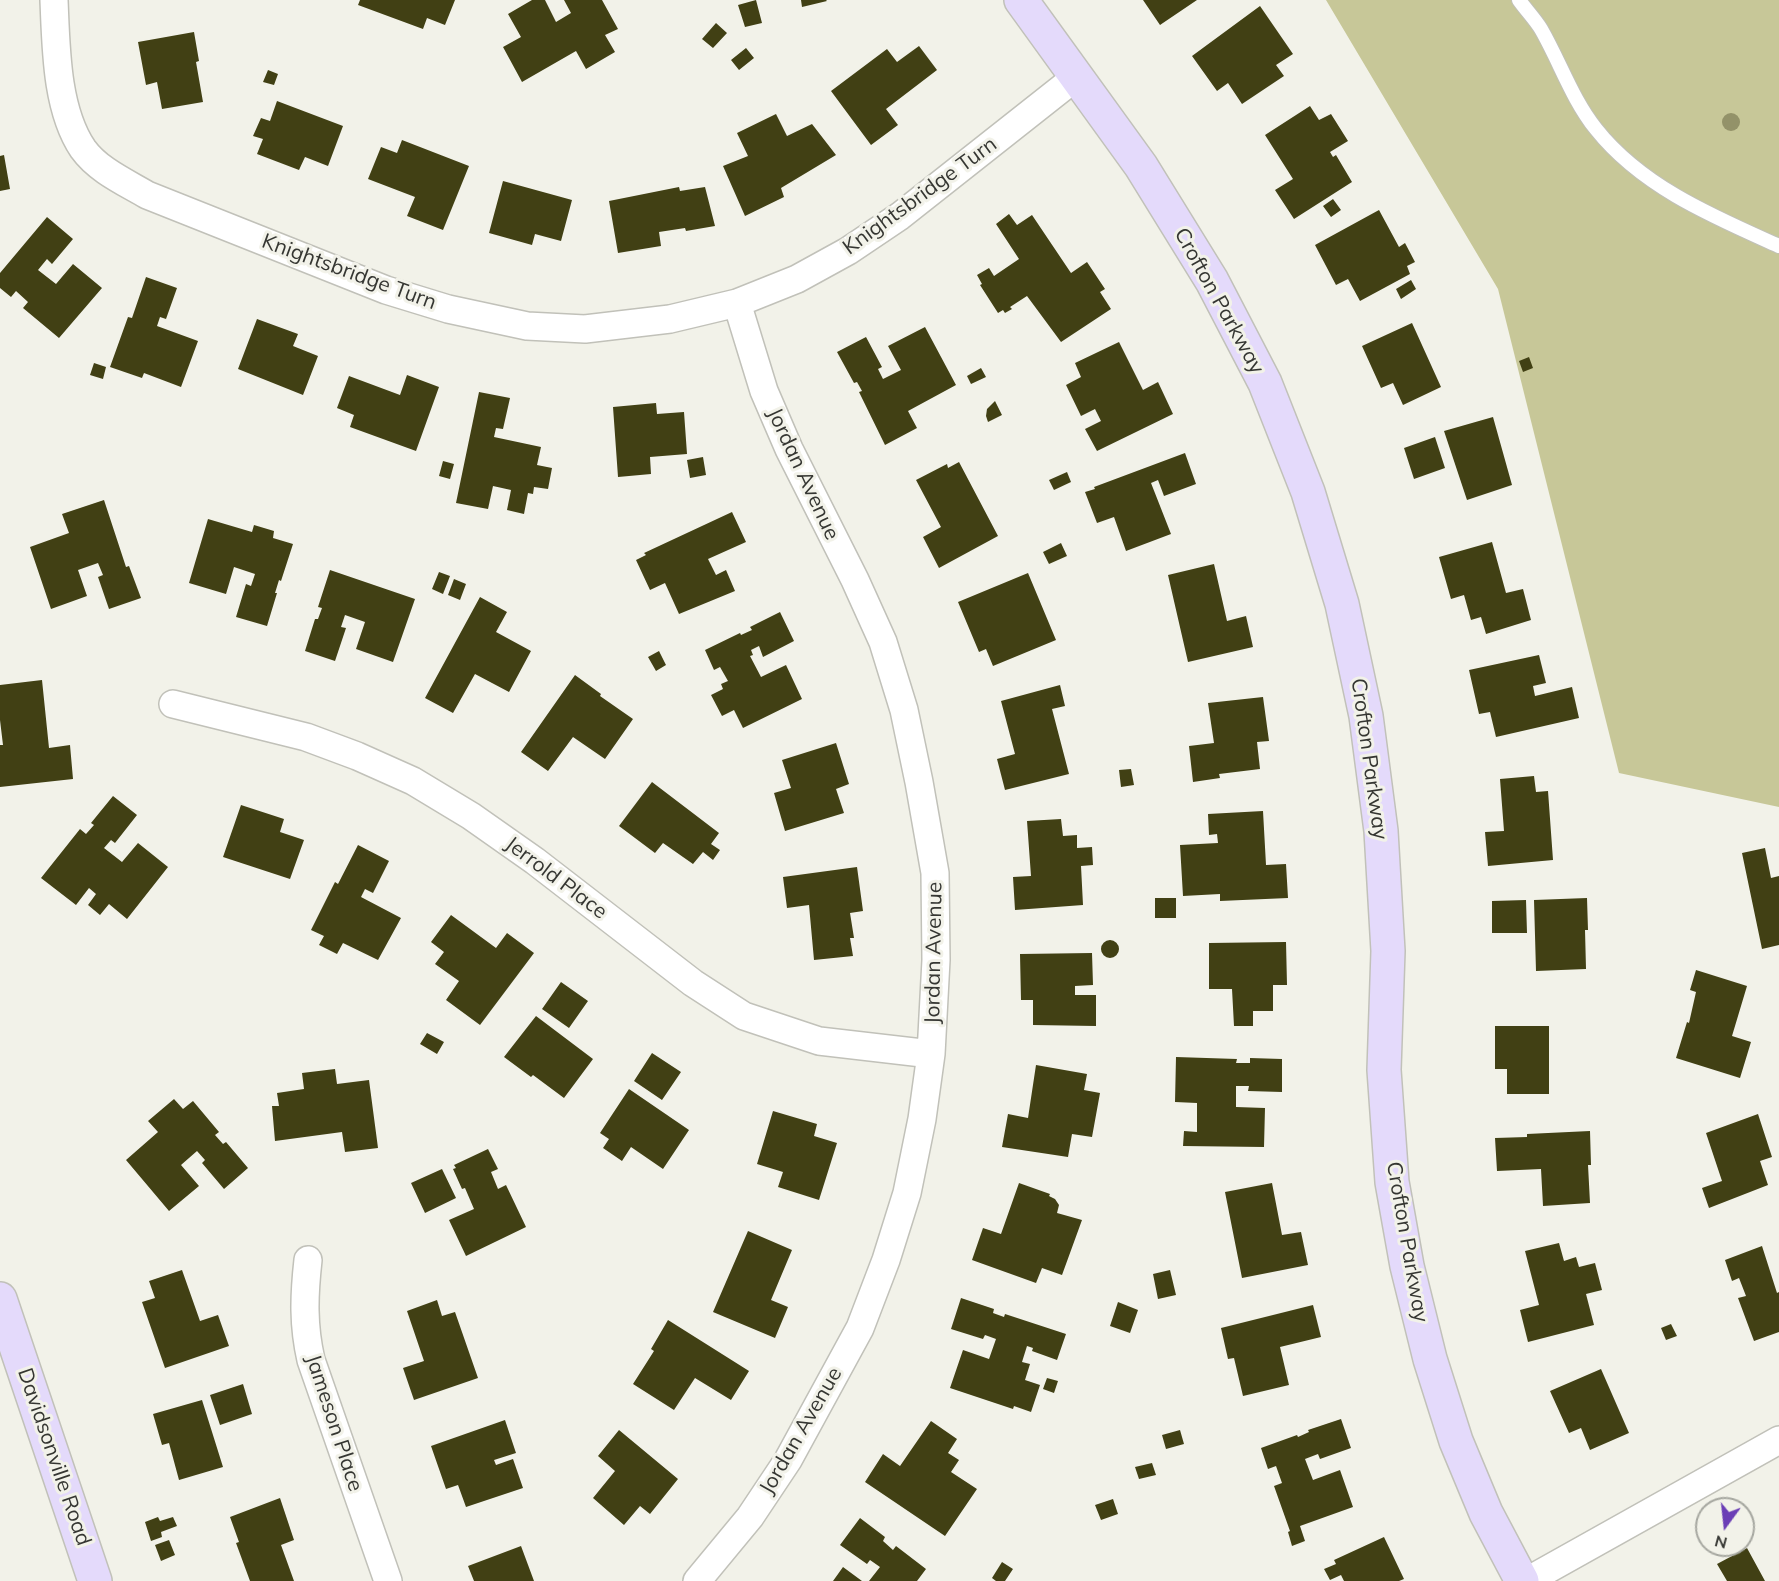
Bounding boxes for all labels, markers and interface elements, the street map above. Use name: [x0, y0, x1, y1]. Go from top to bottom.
street label: Knightsbridge Turn: [838, 132, 1002, 260]
street label: Crofton Parkway: [1168, 224, 1270, 378]
street label: Knightsbridge Turn: [258, 229, 440, 315]
street label: Jordan Avenue: [761, 404, 845, 544]
street label: Crofton Parkway: [1345, 677, 1393, 841]
street label: Jerrold Place: [500, 831, 612, 925]
street label: Jordan Avenue: [920, 882, 948, 1024]
street label: Crofton Parkway: [1380, 1160, 1434, 1324]
street label: Jameson Place: [300, 1351, 368, 1495]
street label: Jordan Avenue: [754, 1363, 848, 1499]
street label: Davidsonville Road: [12, 1365, 96, 1549]
north arrow: [1695, 1497, 1755, 1557]
text: N: [1712, 1531, 1729, 1554]

